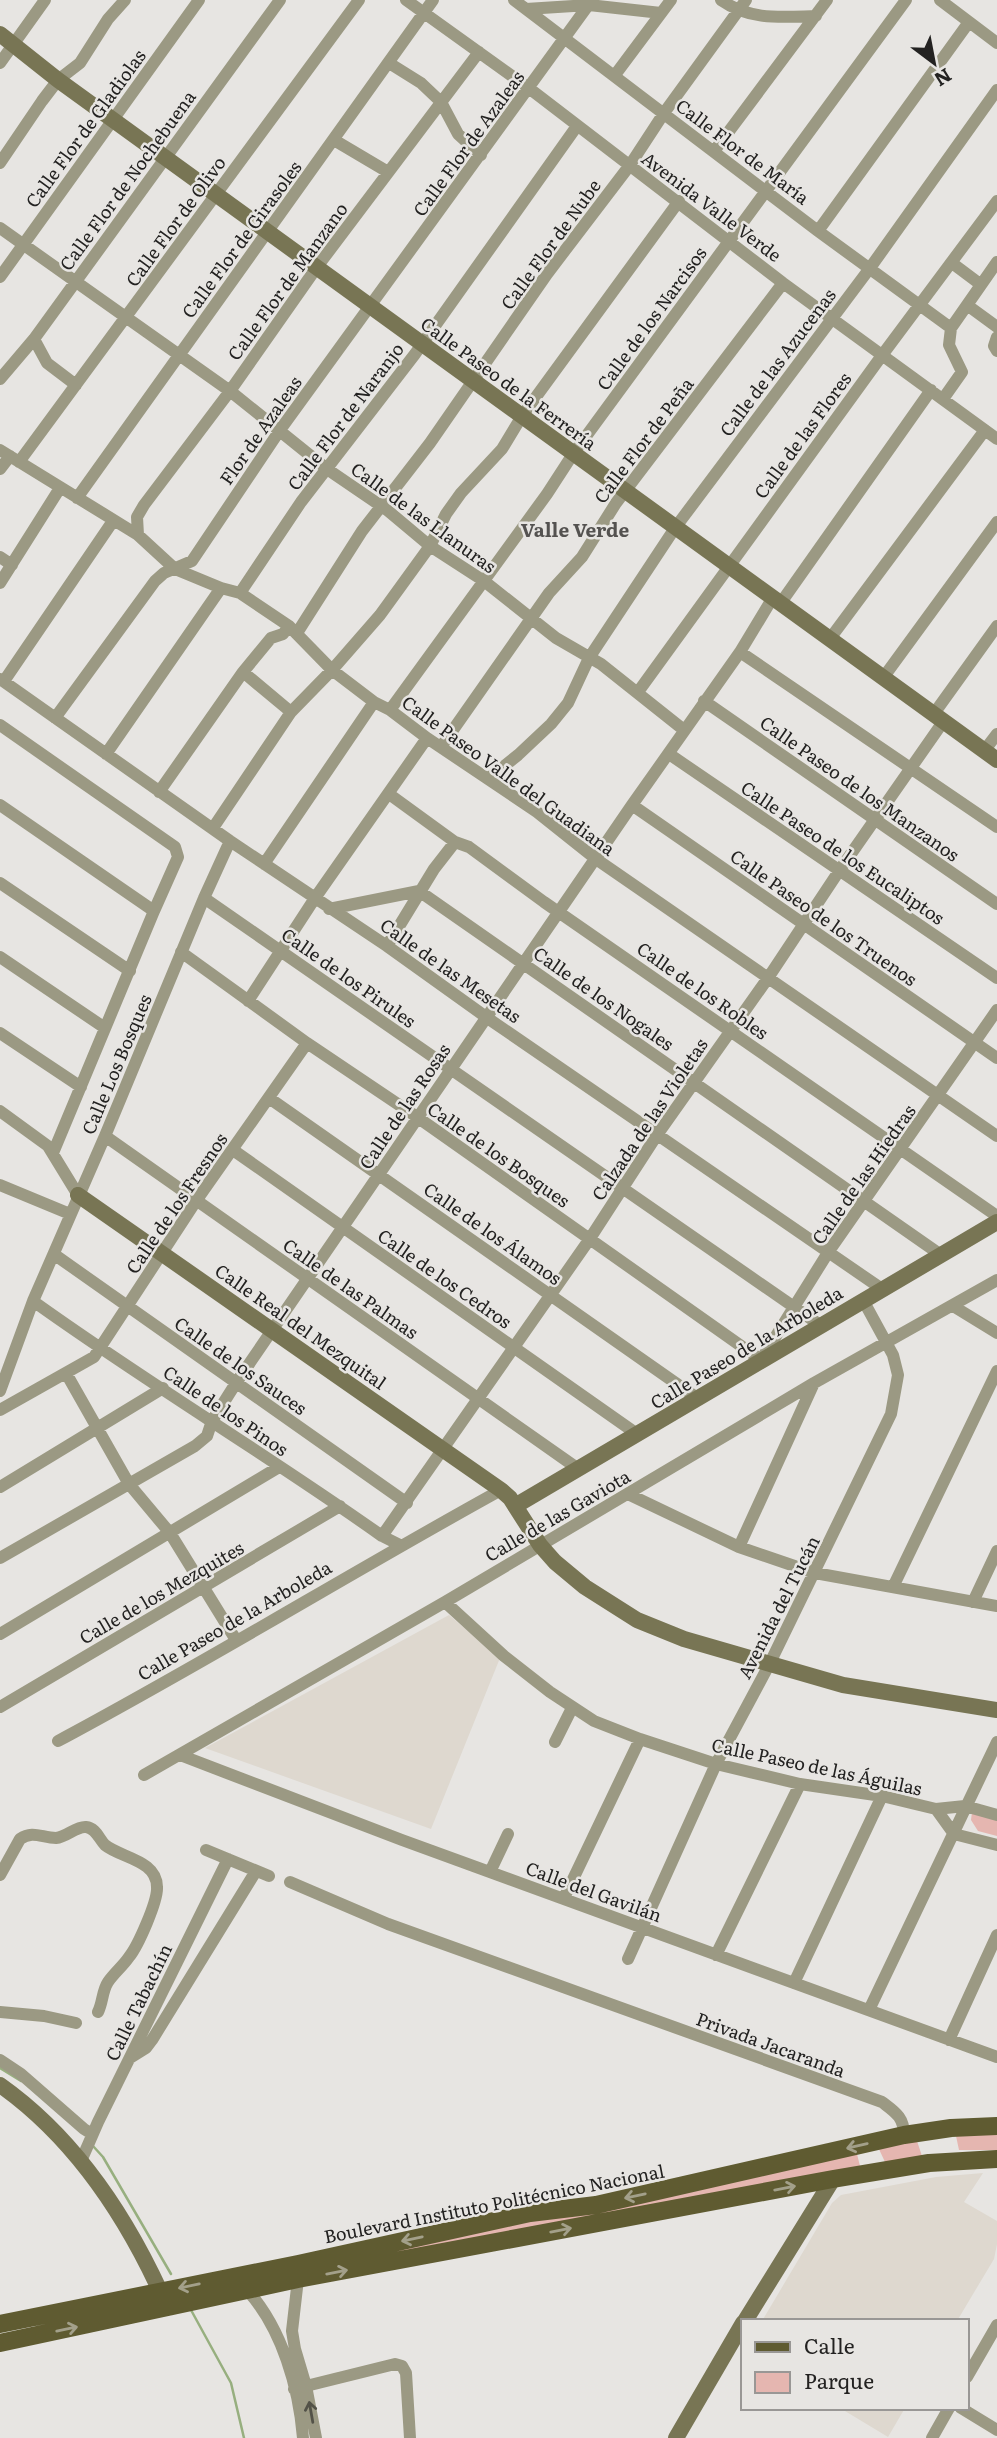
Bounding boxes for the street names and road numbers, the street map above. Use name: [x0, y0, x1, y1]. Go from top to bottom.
street label: Calle Flor de Gladiolas: [18, 43, 152, 213]
street label: Calle Flor de Azaleas: [406, 65, 530, 221]
street label: Calle Flor de Nochebuena: [52, 84, 202, 276]
street label: Calle Flor de María: [671, 92, 816, 210]
street label: Avenida Valle Verde: [636, 144, 788, 268]
street label: Calle Flor de Olivo: [118, 150, 232, 292]
street label: Calle Flor de Girasoles: [175, 155, 307, 323]
street label: Calle Flor de Nube: [493, 173, 607, 315]
street label: Calle Flor de Manzano: [220, 196, 354, 366]
street label: Calle de los Narcisos: [590, 240, 712, 396]
street label: Calle de las Azucenas: [712, 282, 842, 442]
street label: Calle Paseo de la Ferrería: [415, 310, 603, 456]
street label: Calle Flor de Naranjo: [280, 336, 410, 496]
street label: Calle de las Flores: [747, 366, 857, 504]
street label: Flor de Azaleas: [212, 370, 308, 490]
street label: Calle Flor de Peña: [587, 371, 700, 509]
street label: Calle de las Llanuras: [346, 455, 502, 579]
street label: Calle Paseo Valle del Guadiana: [397, 688, 621, 862]
street label: Calle Paseo de los Manzanos: [755, 709, 965, 867]
street label: Calle Paseo de los Eucaliptos: [736, 774, 950, 930]
street label: Calle Paseo de los Truenos: [725, 842, 923, 992]
street label: Calle de las Mesetas: [375, 911, 527, 1029]
street label: Calle de los Pirules: [276, 921, 422, 1033]
street label: Calle de los Robles: [632, 935, 774, 1045]
street label: Calle de los Nogales: [528, 939, 680, 1057]
street label: Calle Los Bosques: [74, 990, 158, 1138]
street label: Calzada de las Violetas: [584, 1032, 714, 1206]
street label: Calle de las Rosas: [352, 1038, 456, 1174]
street label: Calle de los Bosques: [422, 1095, 576, 1213]
street label: Calle de las Hiedras: [804, 1098, 922, 1250]
street label: Calle de los Fresnos: [119, 1127, 233, 1279]
street label: Calle de los Álamos: [418, 1175, 568, 1291]
street label: Calle de los Cedros: [372, 1222, 518, 1334]
street label: Calle de las Palmas: [278, 1231, 424, 1345]
street label: Calle Real del Mezquital: [210, 1257, 392, 1395]
street label: Calle Paseo de la Arboleda: [645, 1279, 848, 1415]
street label: Calle de los Sauces: [169, 1309, 313, 1421]
street label: Calle de los Pinos: [158, 1358, 294, 1462]
street label: Calle de las Gaviota: [479, 1462, 635, 1568]
street label: Avenida del Tucán: [730, 1531, 826, 1683]
street label: Calle de los Mezquites: [74, 1534, 248, 1650]
street label: Calle Paseo de la Arboleda: [132, 1553, 336, 1687]
street label: Calle Paseo de las Águilas: [709, 1731, 925, 1801]
street label: Calle del Gavilán: [522, 1854, 666, 1928]
street label: Calle Tabachín: [98, 1939, 178, 2065]
street label: Privada Jacaranda: [693, 2004, 850, 2084]
street label: Boulevard Instituto Politécnico Nacional: [321, 2157, 667, 2249]

